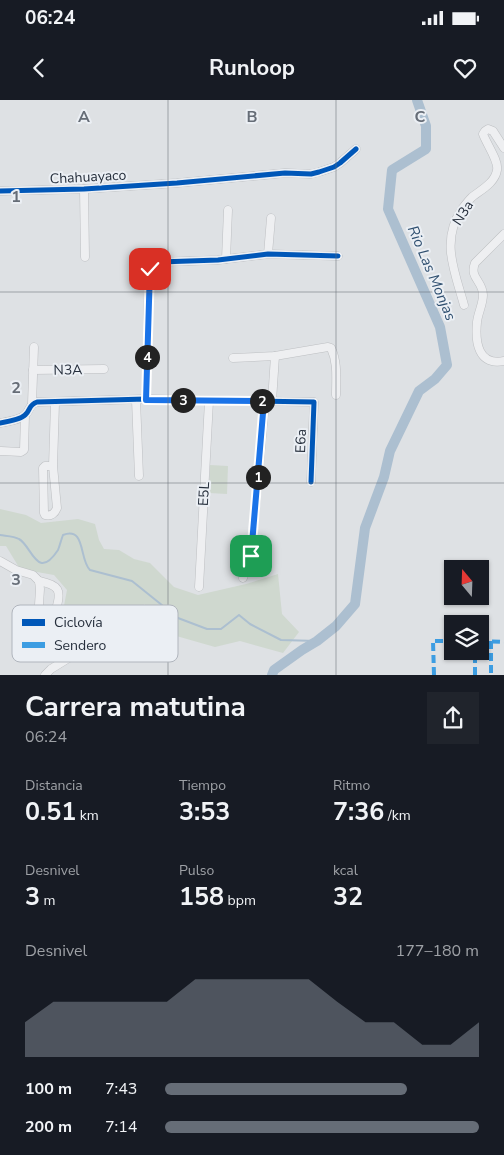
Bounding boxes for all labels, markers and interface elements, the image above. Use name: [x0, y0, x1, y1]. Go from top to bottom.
text: 06:24: [25, 5, 75, 31]
text: Runloop: [209, 53, 295, 83]
icon: back: [25, 54, 53, 82]
icon: heart: [451, 54, 479, 82]
text: A: [78, 106, 90, 128]
text: B: [246, 106, 258, 128]
text: C: [415, 106, 426, 128]
street label: Chahuayaco: [49, 165, 127, 188]
text: 1: [11, 186, 21, 208]
street label: N3a: [448, 197, 478, 229]
water label: Rio Las Monjas: [403, 222, 461, 324]
pin: [129, 248, 171, 290]
icon: check: [136, 255, 164, 283]
pin: 4: [134, 344, 160, 370]
text: 4: [143, 348, 152, 367]
street label: N3A: [53, 360, 83, 380]
text: 2: [11, 377, 21, 399]
pin: 3: [170, 388, 196, 412]
pin: 2: [250, 388, 274, 414]
text: 3: [179, 391, 188, 410]
text: 2: [258, 392, 267, 411]
street label: E6a: [291, 429, 311, 453]
pin: 1: [246, 464, 270, 490]
text: 1: [254, 468, 263, 487]
street label: E5L: [194, 481, 214, 507]
pin: [230, 535, 272, 577]
icon: arrive: [237, 542, 265, 570]
north arrow: [444, 560, 489, 605]
map controls: [444, 560, 489, 660]
text: 3: [11, 569, 21, 591]
legend: [12, 605, 178, 662]
text: Ciclovía: [54, 613, 103, 632]
button: layers: [444, 615, 489, 660]
text: Sendero: [54, 636, 107, 655]
text: Carrera matutina: [25, 688, 246, 726]
button: share: [427, 692, 479, 744]
text: 06:24: [25, 726, 67, 748]
text: Distancia: [25, 776, 83, 795]
text: Tiempo: [179, 776, 226, 795]
text: Ritmo: [333, 776, 370, 795]
text: 0.51: [25, 795, 76, 829]
text: 3:53: [179, 795, 230, 829]
text: 7:36: [333, 795, 384, 829]
text: km: [76, 806, 99, 825]
text: /km: [384, 806, 411, 825]
text: Desnivel: [25, 861, 79, 880]
text: Pulso: [179, 861, 214, 880]
text: kcal: [333, 861, 358, 880]
text: 3: [25, 880, 40, 914]
text: 158: [179, 880, 224, 914]
text: 32: [333, 880, 363, 914]
text: m: [40, 891, 56, 910]
text: bpm: [224, 891, 256, 910]
text: Desnivel: [25, 940, 87, 962]
text: 177–180 m: [396, 940, 479, 962]
text: 100 m: [25, 1078, 72, 1100]
text: 7:43: [105, 1078, 137, 1100]
text: 200 m: [25, 1116, 72, 1138]
text: 7:14: [105, 1116, 137, 1138]

